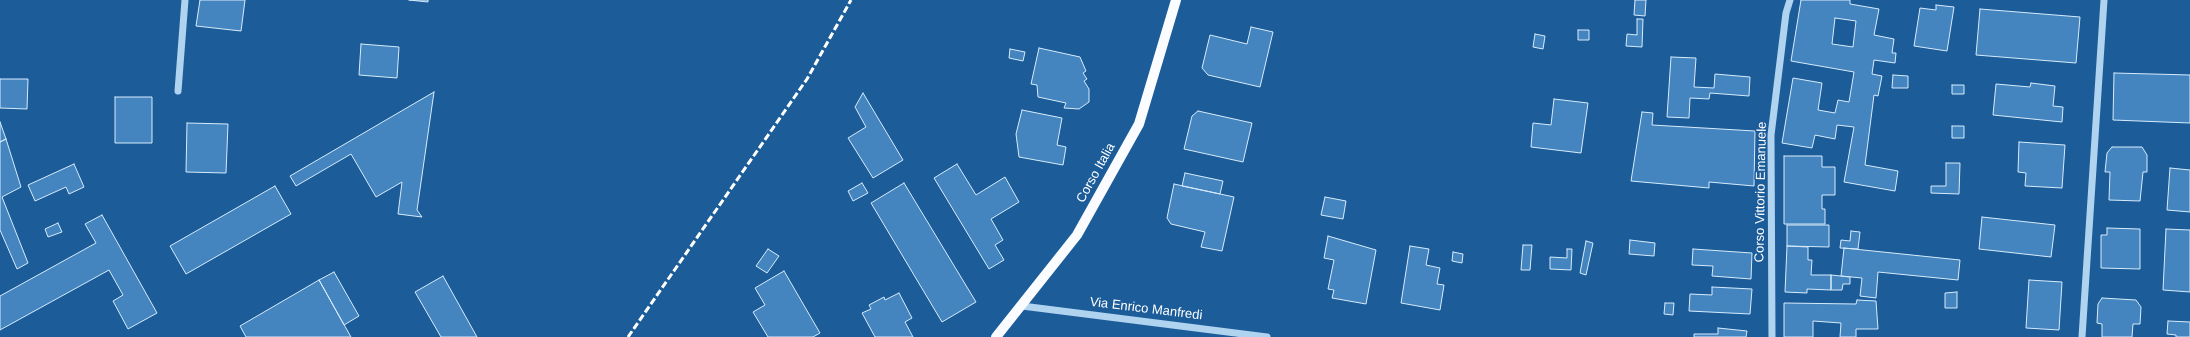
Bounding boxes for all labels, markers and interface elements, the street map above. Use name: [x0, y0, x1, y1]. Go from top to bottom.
street label: Corso Vittorio Emanuele: [1752, 122, 1770, 262]
street label: Corso Italia: [1073, 140, 1119, 206]
street label: Via Enrico Manfredi: [1089, 294, 1203, 324]

